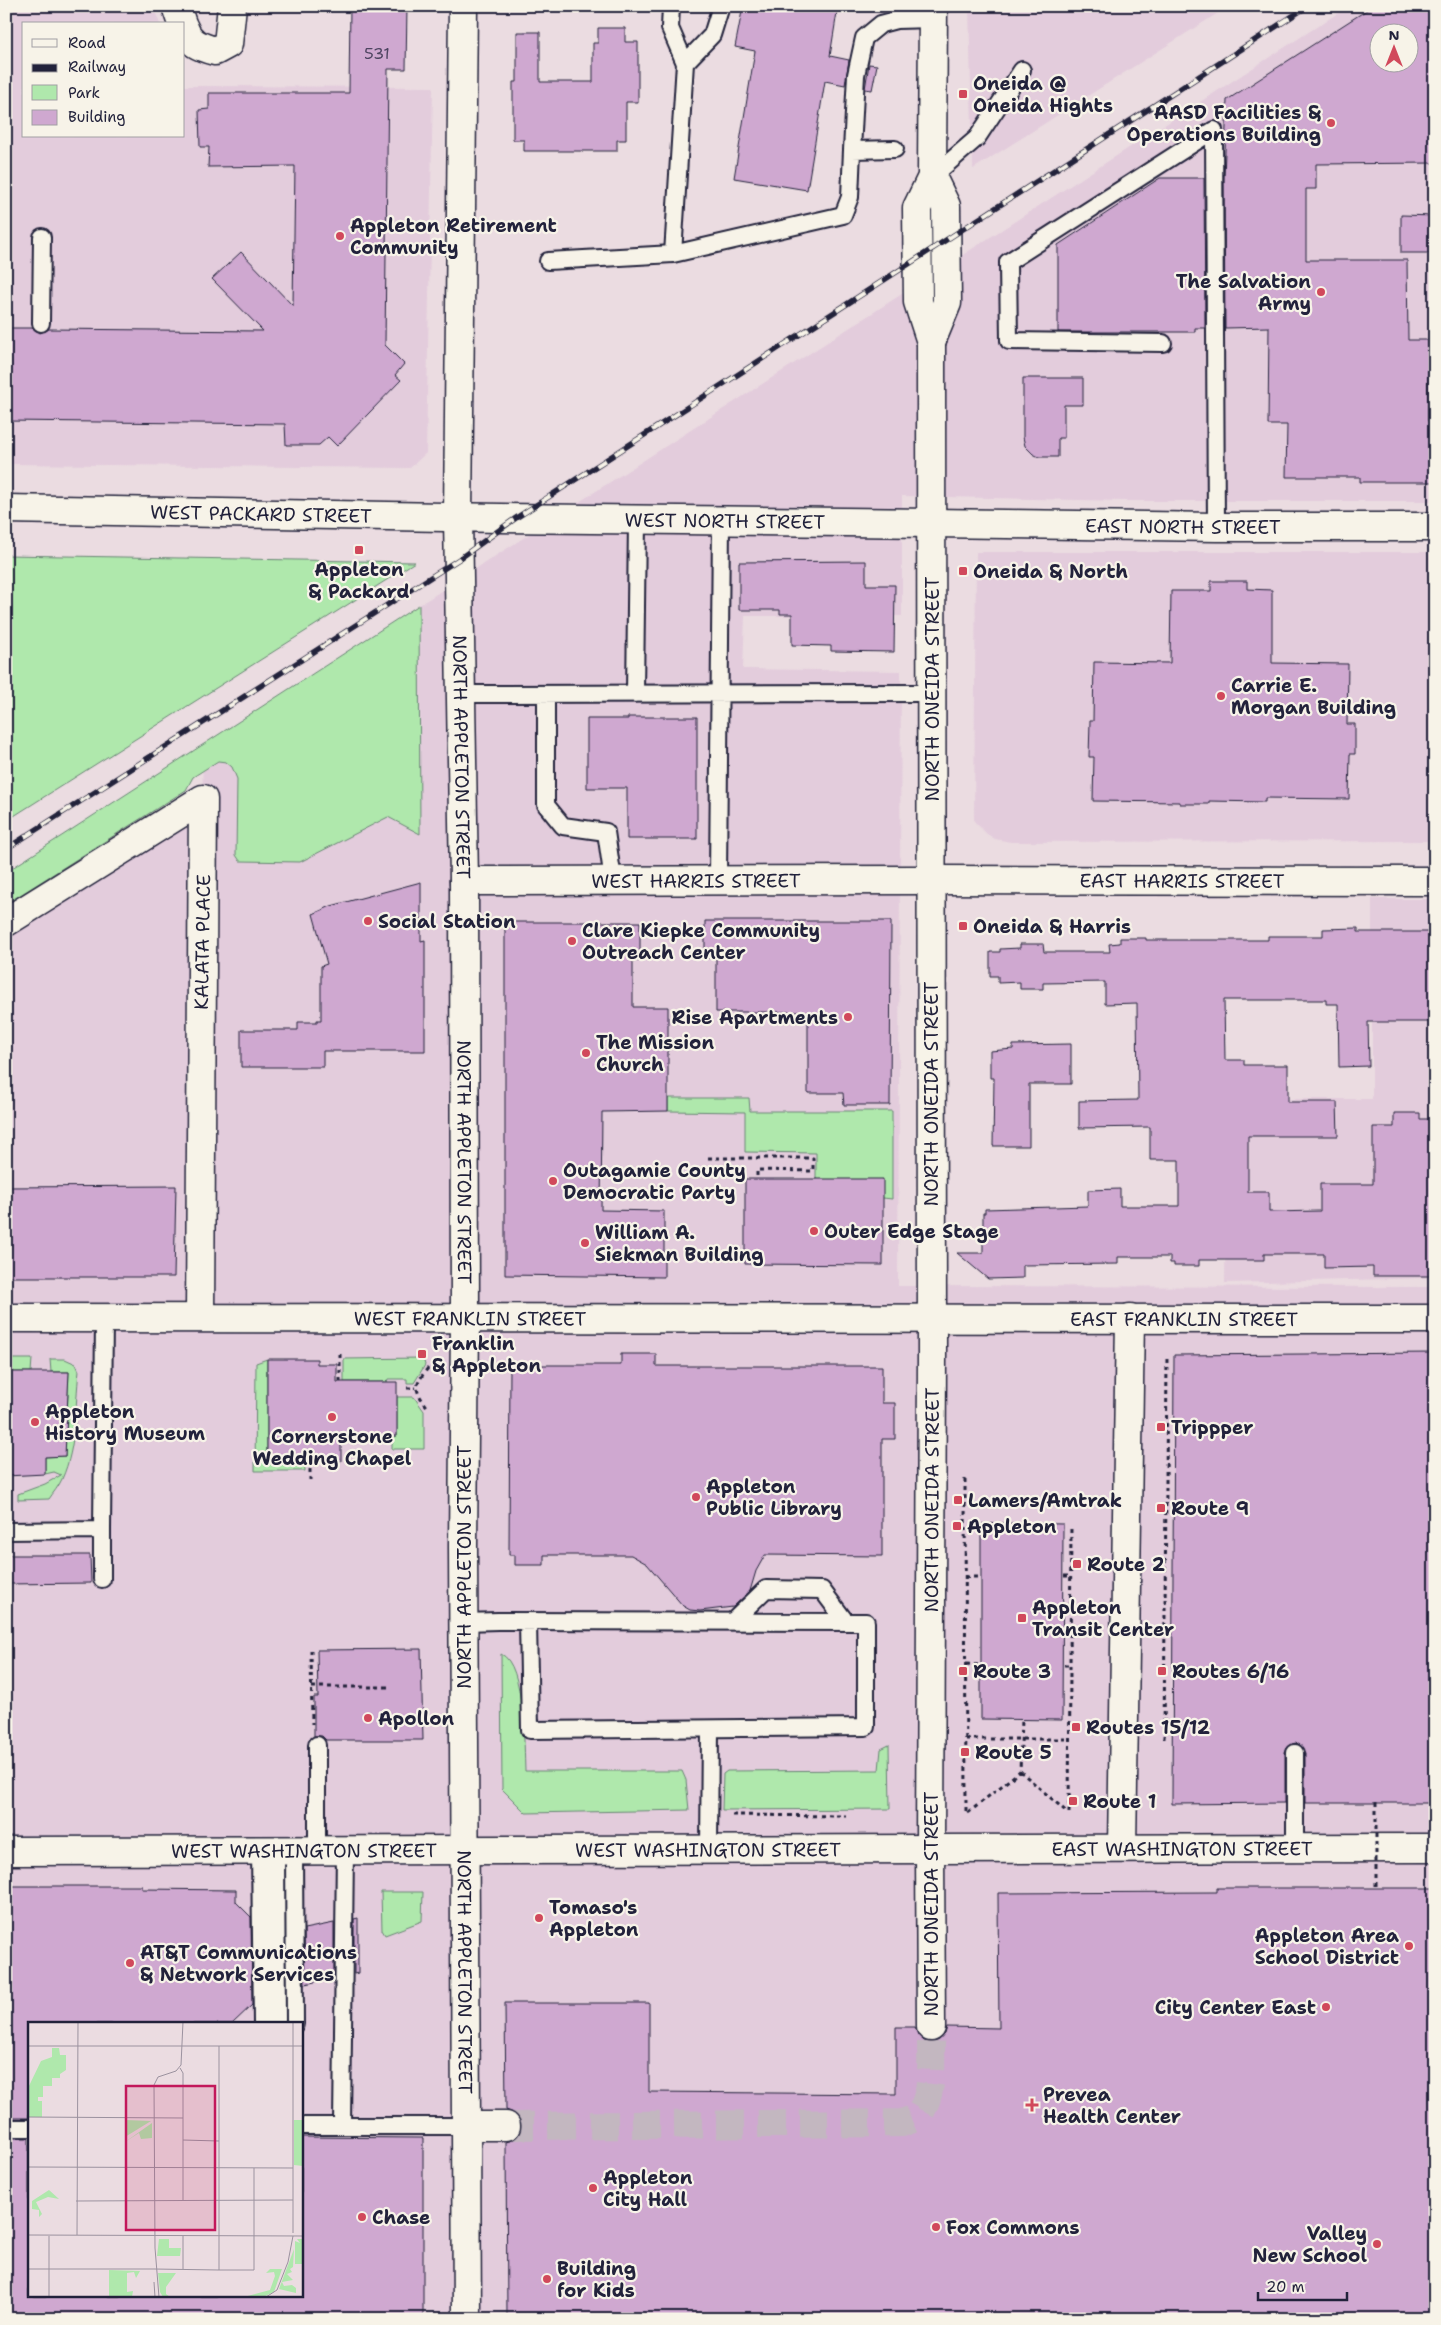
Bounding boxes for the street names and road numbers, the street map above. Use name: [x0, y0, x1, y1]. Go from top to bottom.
street label: WEST PACKARD STREET: [150, 500, 372, 529]
street label: WEST NORTH STREET: [625, 507, 826, 535]
street label: EAST NORTH STREET: [1085, 513, 1281, 540]
street label: NORTH ONEIDA STREET: [920, 576, 945, 801]
street label: NORTH APPLETON STREET: [447, 635, 476, 879]
street label: WEST HARRIS STREET: [591, 868, 801, 894]
street label: EAST HARRIS STREET: [1080, 868, 1285, 894]
street label: KALATA PLACE: [189, 874, 216, 1010]
street label: NORTH ONEIDA STREET: [919, 981, 944, 1206]
street label: NORTH APPLETON STREET: [451, 1040, 477, 1284]
street label: WEST FRANKLIN STREET: [354, 1306, 587, 1331]
street label: EAST FRANKLIN STREET: [1070, 1307, 1298, 1332]
street label: NORTH ONEIDA STREET: [919, 1387, 945, 1613]
street label: NORTH APPLETON STREET: [452, 1445, 477, 1689]
street label: NORTH ONEIDA STREET: [919, 1791, 944, 2016]
street label: EAST WASHINGTON STREET: [1051, 1836, 1313, 1862]
street label: WEST WASHINGTON STREET: [575, 1837, 841, 1863]
street label: WEST WASHINGTON STREET: [171, 1838, 437, 1864]
street label: NORTH APPLETON STREET: [452, 1850, 478, 2094]

